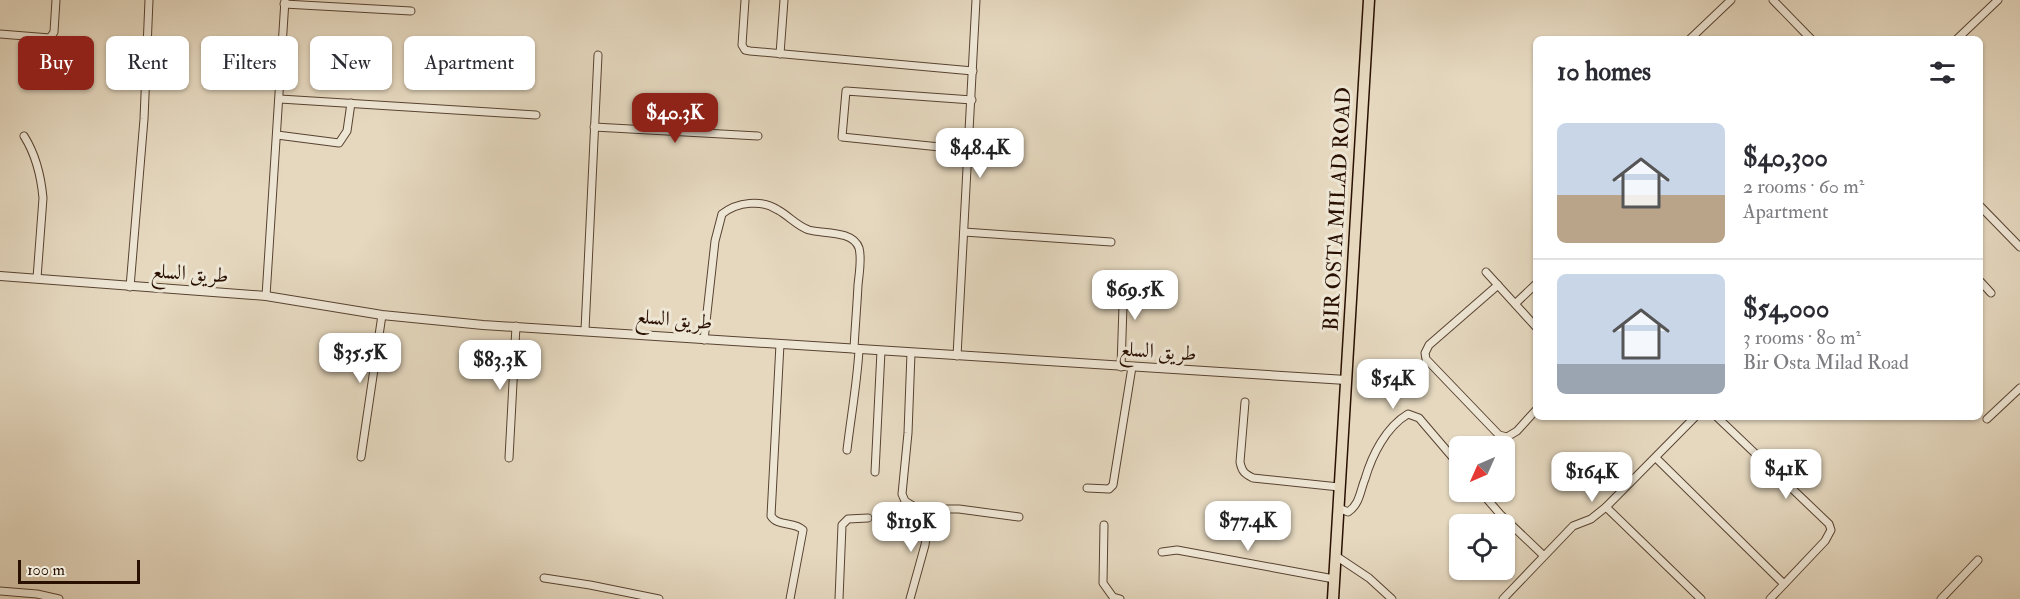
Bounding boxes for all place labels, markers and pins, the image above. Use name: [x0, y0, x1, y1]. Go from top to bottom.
pin: $40.3K: [626, 93, 724, 144]
pin: $48.4K: [931, 128, 1029, 179]
pin: $69.5K: [1086, 270, 1184, 321]
pin: $35.5K: [311, 333, 409, 384]
pin: $83.3K: [451, 340, 549, 391]
pin: $54K: [1357, 359, 1429, 410]
pin: $41K: [1750, 449, 1822, 500]
pin: $164K: [1550, 452, 1634, 503]
pin: $77.4K: [1199, 501, 1297, 552]
pin: $119K: [869, 502, 953, 553]

